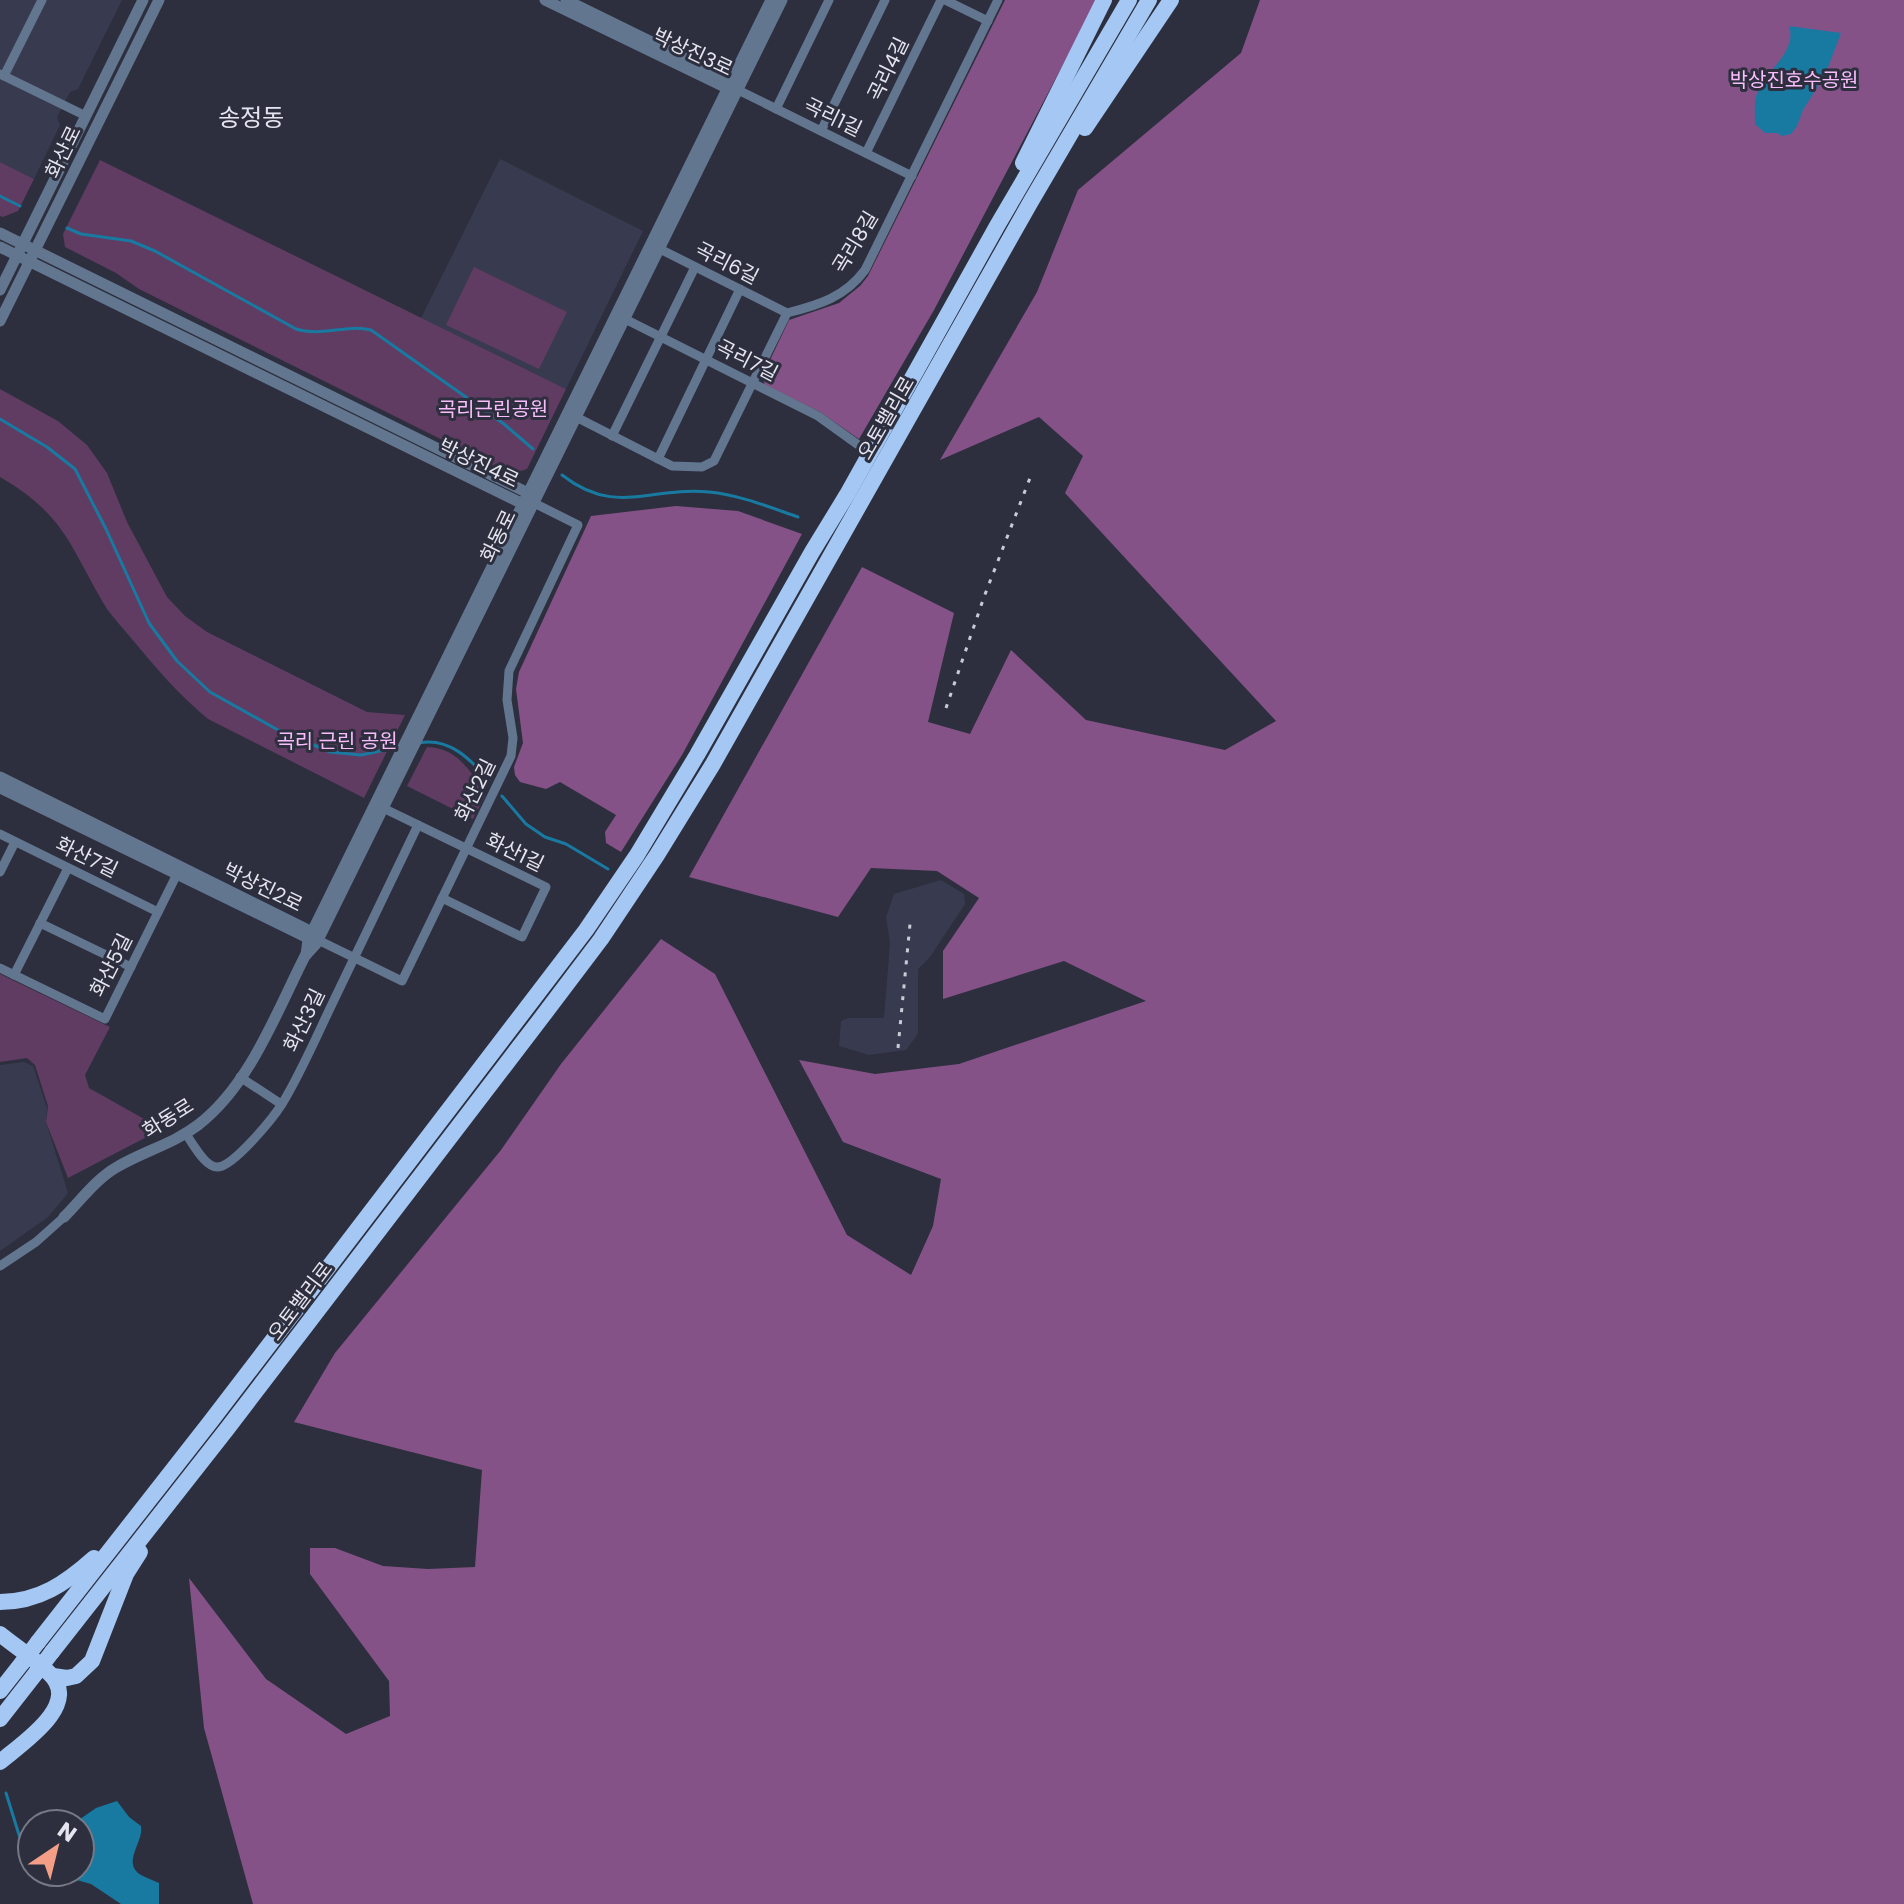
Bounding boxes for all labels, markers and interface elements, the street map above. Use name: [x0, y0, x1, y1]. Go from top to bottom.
street label: 박상진3로: [648, 21, 738, 83]
street label: 곡리4길: [861, 32, 915, 106]
park label: 박상진호수공원: [1730, 66, 1858, 94]
street label: 곡리1길: [799, 91, 867, 143]
district label: 송정동: [218, 101, 284, 134]
street label: 화산로: [38, 121, 88, 183]
street label: 곡리8길: [826, 206, 884, 278]
street label: 곡리6길: [690, 235, 764, 291]
street label: 곡리7길: [711, 333, 783, 387]
street label: 오토밸리로: [851, 371, 921, 465]
park label: 곡리근린공원: [438, 395, 548, 423]
street label: 박상진4로: [434, 432, 524, 494]
street label: 화동로: [473, 505, 523, 567]
park label: 곡리 근린 공원: [276, 727, 398, 755]
street label: 화산2길: [448, 754, 502, 826]
street label: 화산1길: [481, 826, 549, 878]
street label: 화산7길: [51, 830, 123, 884]
street label: 박상진2로: [219, 856, 307, 918]
street label: 화산5길: [83, 928, 139, 1002]
street label: 화산3길: [277, 984, 331, 1056]
street label: 화동로: [137, 1092, 199, 1144]
street label: 오토밸리로: [261, 1256, 339, 1346]
north arrow: [16, 1808, 96, 1888]
text: N: [52, 1815, 83, 1849]

